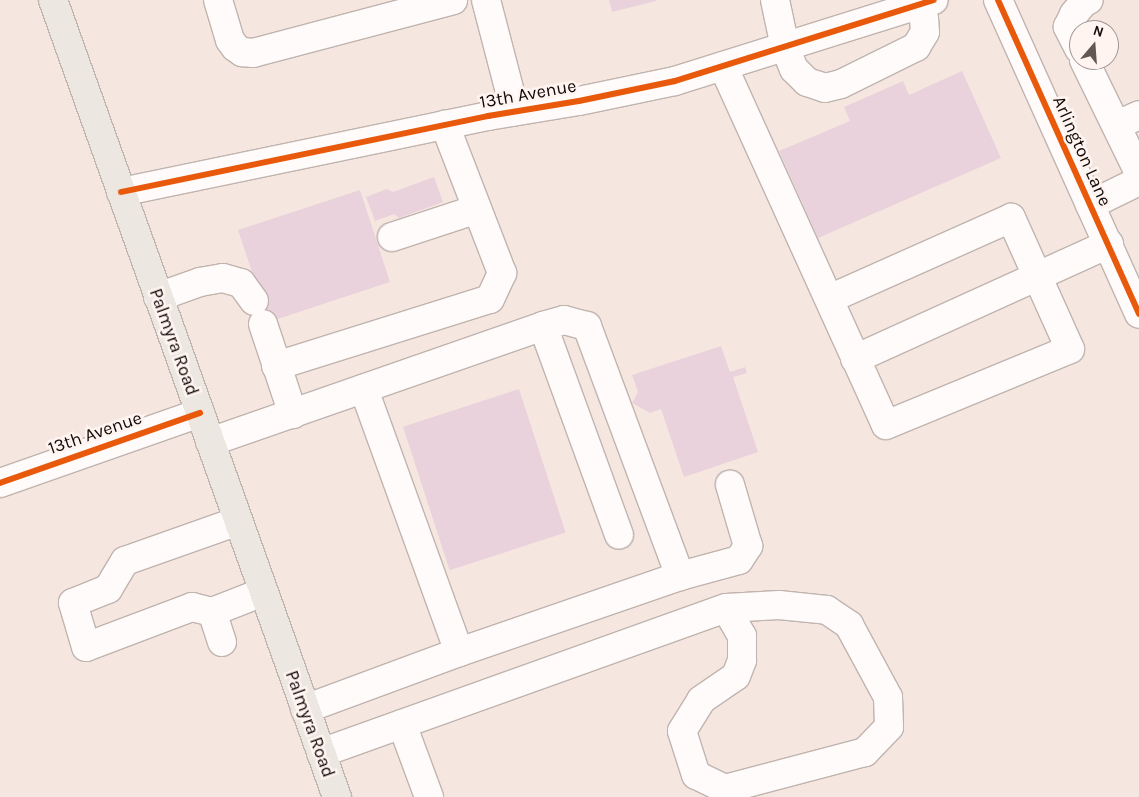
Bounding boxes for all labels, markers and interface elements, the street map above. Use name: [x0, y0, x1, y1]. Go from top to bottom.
north arrow: [1069, 20, 1119, 70]
text: N: [1091, 22, 1106, 41]
street label: 13th Avenue: [478, 75, 578, 113]
street label: Arlington Lane: [1048, 93, 1116, 209]
street label: Palmyra Road: [145, 286, 203, 398]
street label: 13th Avenue: [45, 407, 145, 459]
street label: Palmyra Road: [281, 668, 339, 780]

